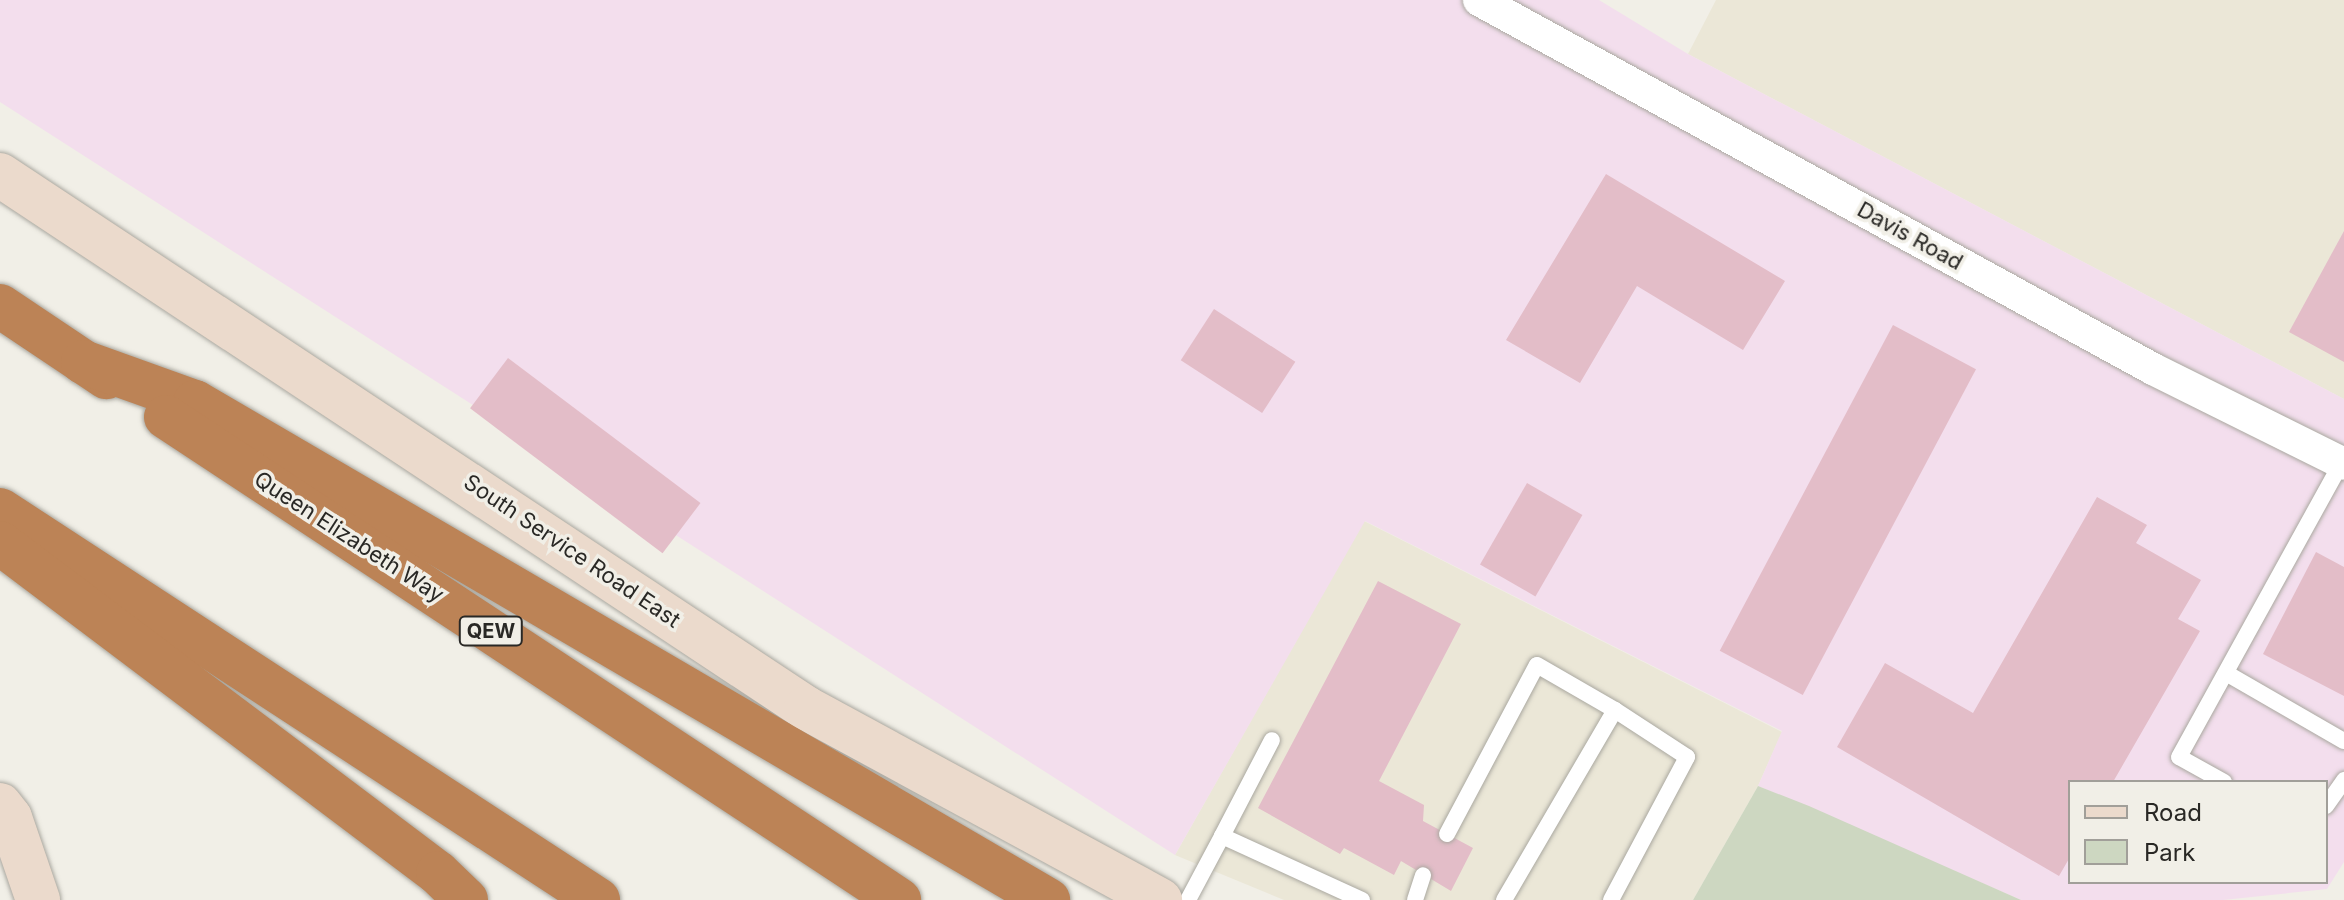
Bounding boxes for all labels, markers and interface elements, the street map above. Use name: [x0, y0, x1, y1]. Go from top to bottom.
street label: Davis Road: [1853, 196, 1967, 276]
street label: Queen Elizabeth Way: [249, 466, 449, 608]
street label: South Service Road East: [459, 469, 685, 633]
road number: QEW: [457, 615, 525, 647]
legend: [2068, 780, 2328, 884]
text: Road: [2144, 798, 2202, 827]
text: Park: [2144, 838, 2195, 867]

